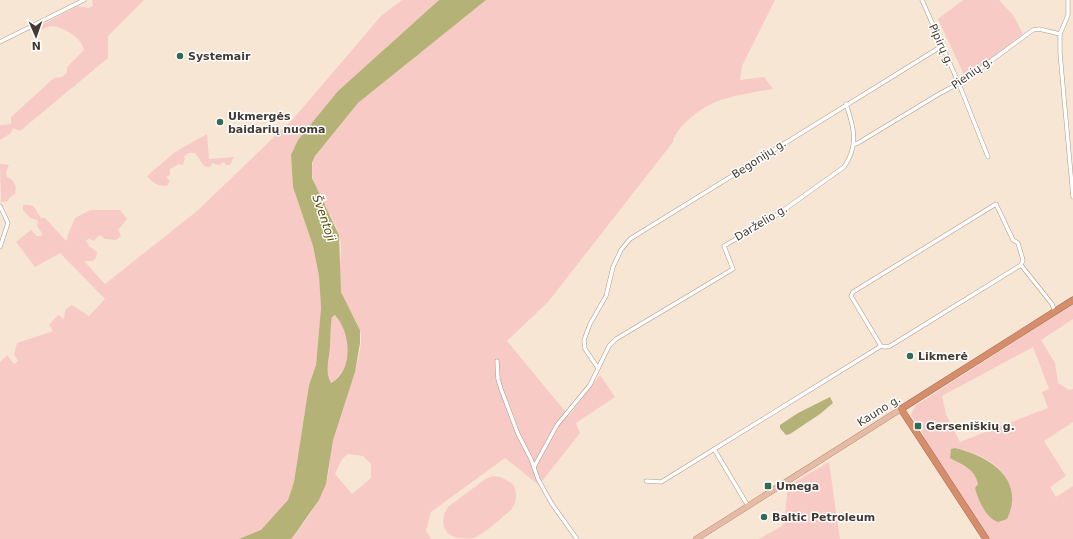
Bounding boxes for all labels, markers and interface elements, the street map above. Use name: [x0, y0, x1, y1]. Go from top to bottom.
north arrow: [16, 16, 56, 56]
street label: Pipirų g.: [926, 22, 956, 68]
text: N: [31, 39, 41, 52]
place label: Systemair: [188, 50, 251, 63]
marker: Systemair: [175, 51, 185, 61]
street label: Pienių g.: [949, 54, 995, 92]
place label: Ukmergės baidarių nuoma: [228, 110, 325, 136]
marker: Ukmergės baidarių nuoma: [215, 117, 225, 127]
street label: Begonijų g.: [729, 137, 789, 181]
water label: Šventoji: [309, 193, 340, 244]
street label: Darželio g.: [732, 202, 790, 244]
place label: Likmerė: [918, 350, 968, 363]
marker: Likmerė: [905, 351, 915, 361]
street label: Kauno g.: [855, 393, 903, 429]
place label: Gerseniškių g.: [926, 420, 1015, 433]
marker: Gerseniškių g.: [913, 421, 923, 431]
place label: Umega: [776, 480, 819, 493]
marker: Umega: [763, 481, 773, 491]
place label: Baltic Petroleum: [772, 511, 875, 524]
marker: Baltic Petroleum: [759, 512, 769, 522]

